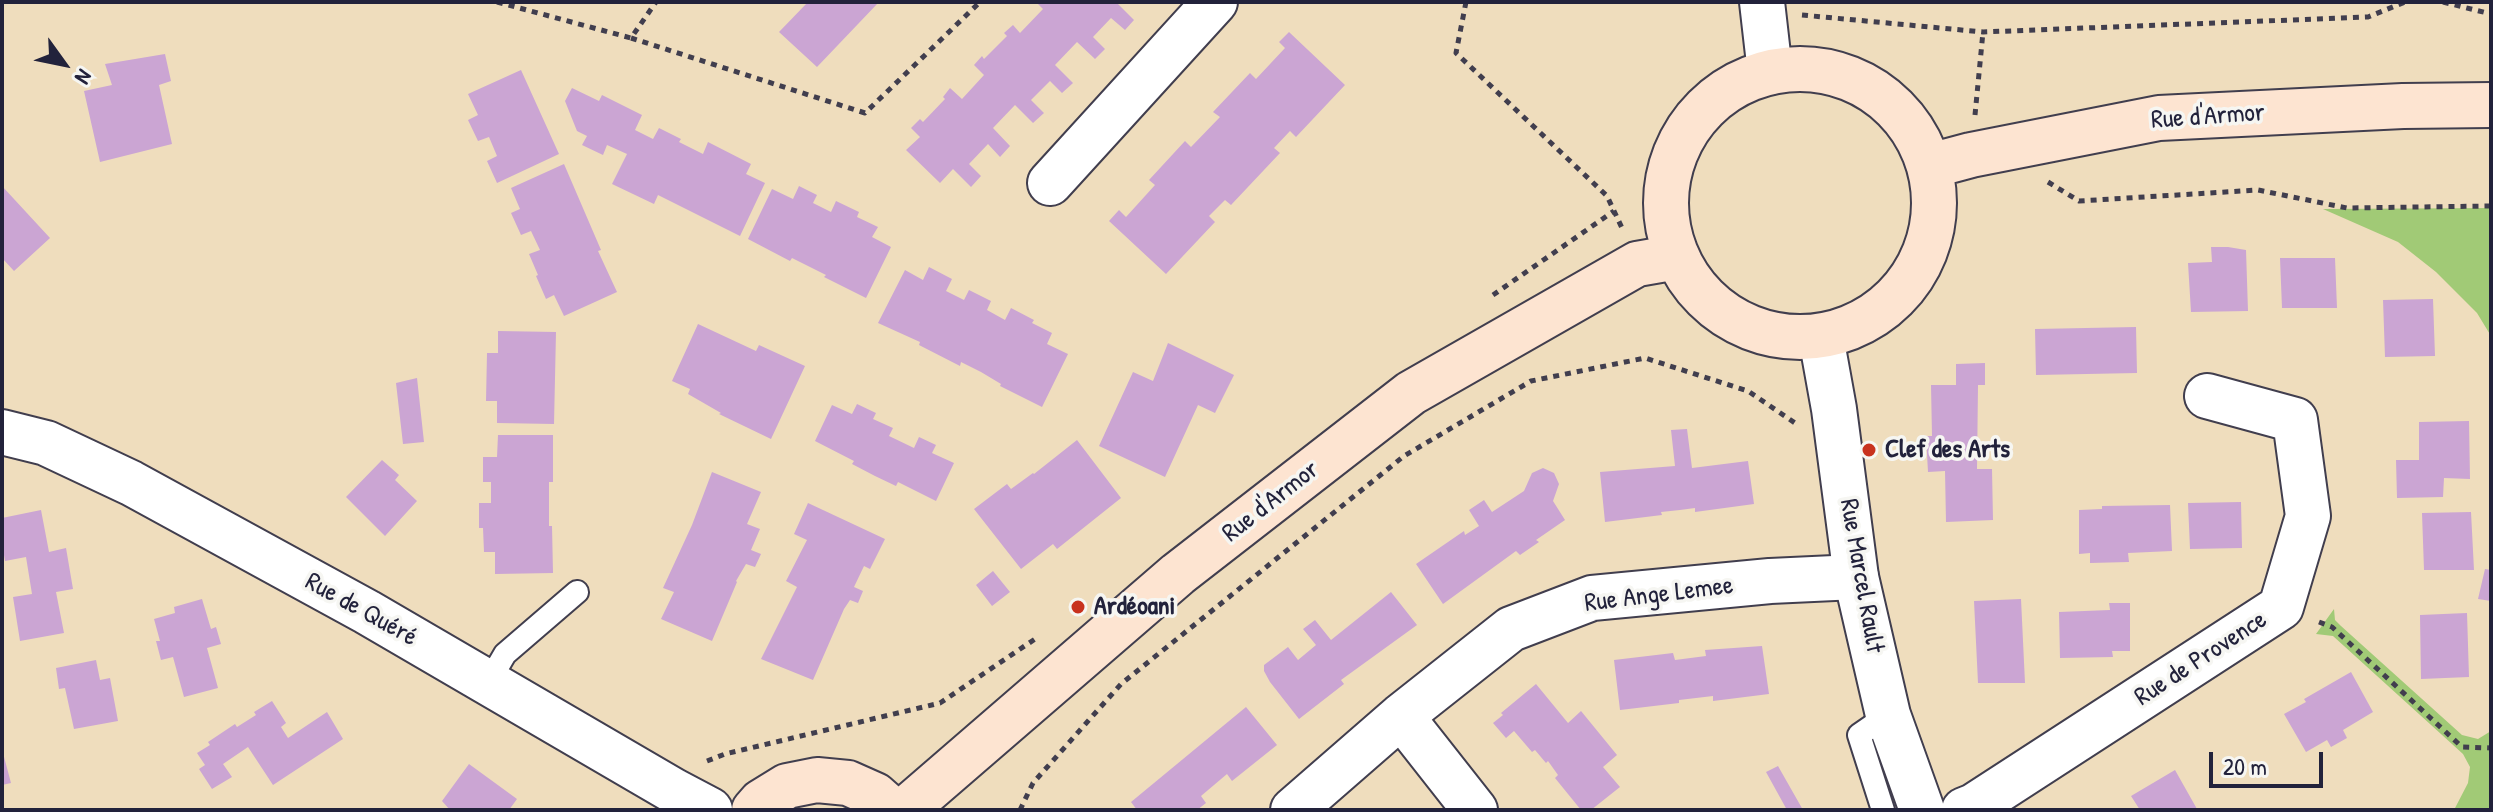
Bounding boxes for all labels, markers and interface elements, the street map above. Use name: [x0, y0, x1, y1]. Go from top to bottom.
north arrow: [24, 24, 104, 104]
text: N: [68, 64, 100, 90]
street label: Rue d'Armor: [2150, 97, 2266, 137]
place label: Clef des Arts: [1885, 434, 2010, 466]
marker: Clef des Arts: [1860, 441, 1878, 459]
street label: Rue d'Armor: [1217, 455, 1325, 549]
street label: Rue Marcel Rault: [1832, 497, 1890, 655]
street label: Rue de Quéré: [300, 567, 422, 653]
street label: Rue Ange Lemee: [1583, 570, 1735, 620]
place label: Ardéoani: [1094, 591, 1175, 623]
marker: Ardéoani: [1069, 598, 1087, 616]
street label: Rue de Provence: [2129, 605, 2273, 713]
scale bar: [2213, 736, 2327, 786]
text: 20 m: [2223, 750, 2267, 782]

